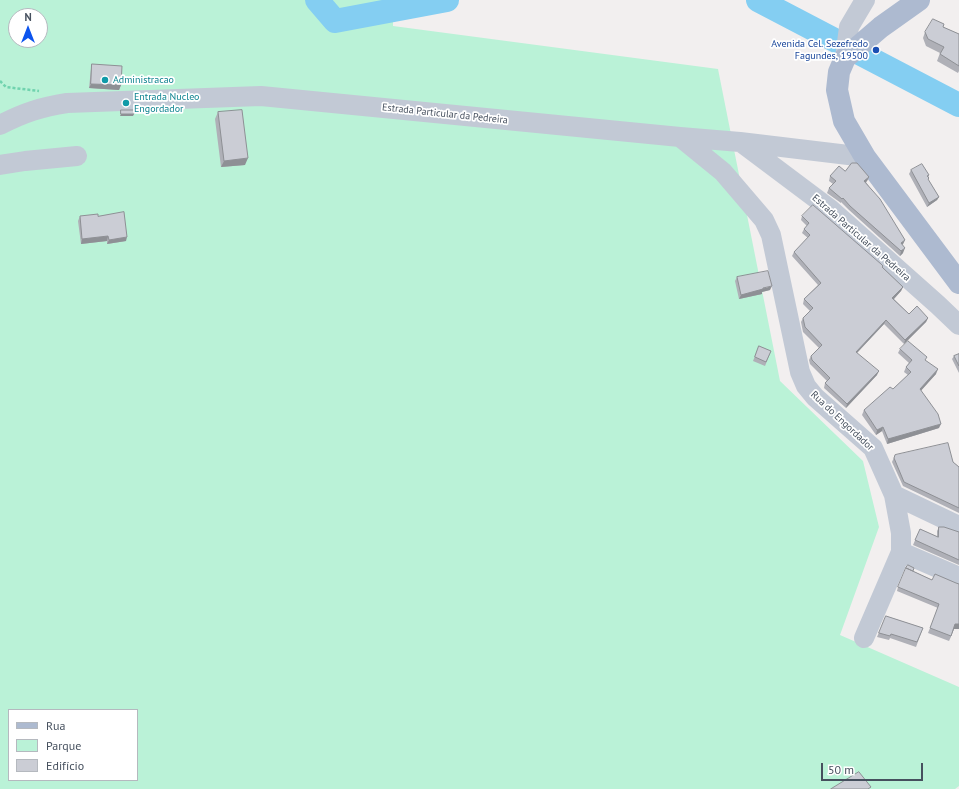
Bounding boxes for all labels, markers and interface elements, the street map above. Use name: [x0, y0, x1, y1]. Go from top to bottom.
north arrow: [8, 8, 48, 48]
text: N: [24, 10, 32, 24]
place label: Avenida Cel. Sezefredo Fagundes, 19500: [771, 38, 868, 62]
marker: Avenida Cel. Sezefredo Fagundes, 19500: [871, 45, 881, 55]
place label: Administracao: [113, 74, 174, 86]
marker: Administracao: [100, 75, 110, 85]
place label: Entrada Nucleo Engordador: [134, 91, 199, 114]
marker: Entrada Nucleo Engordador: [121, 98, 131, 108]
street label: Estrada Particular da Pedreira: [382, 101, 508, 127]
street label: Estrada Particular da Pedreira: [809, 192, 913, 284]
street label: Rua do Engordador: [808, 389, 876, 453]
legend: [8, 709, 138, 781]
text: Rua: [46, 718, 65, 733]
text: Parque: [46, 738, 81, 753]
scale bar: [823, 755, 925, 781]
text: Edifício: [46, 758, 84, 773]
text: 50 m: [828, 762, 854, 777]

